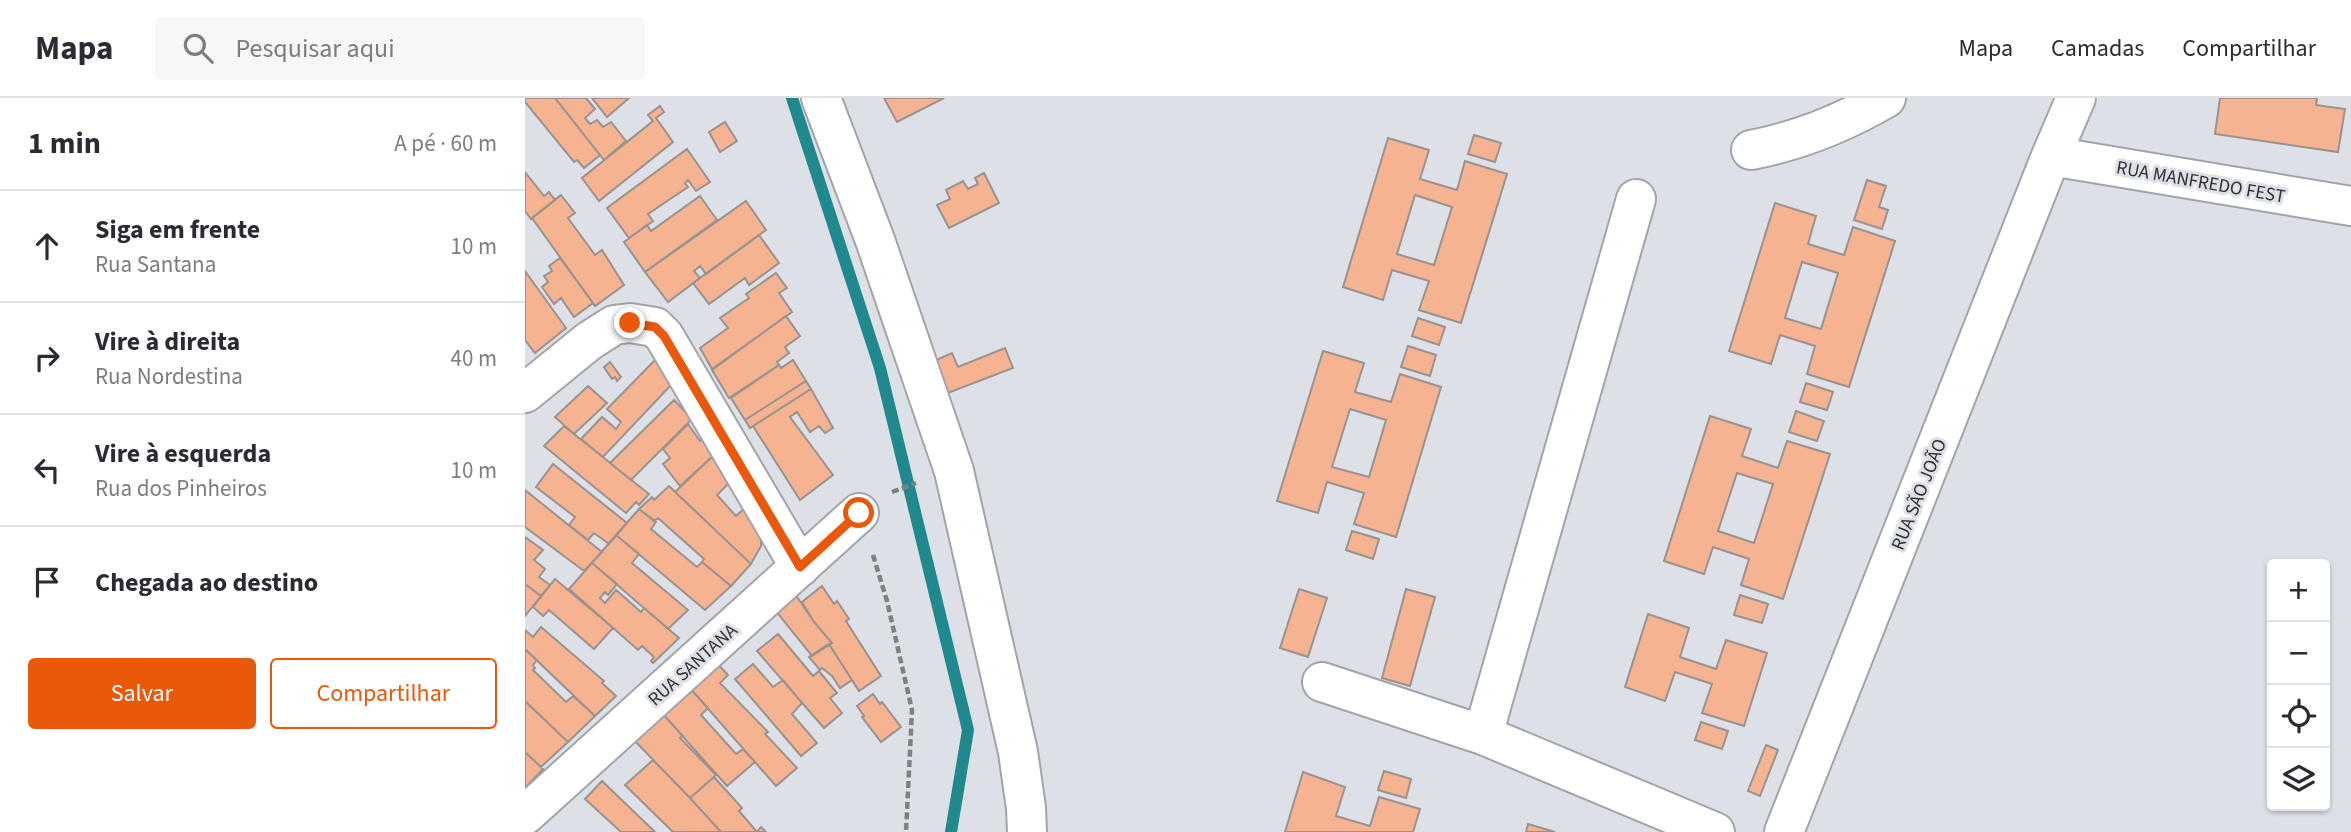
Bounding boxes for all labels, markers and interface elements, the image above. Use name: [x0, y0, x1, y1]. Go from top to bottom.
search box: [155, 17, 645, 80]
text: Mapa: [35, 25, 113, 72]
icon: search: [179, 29, 217, 67]
text: Pesquisar aqui: [235, 30, 395, 67]
text: Mapa: [1958, 31, 2013, 66]
text: Camadas: [2051, 31, 2144, 66]
text: Compartilhar: [2182, 31, 2316, 66]
text: 1 min: [28, 122, 101, 165]
text: A pé · 60 m: [394, 127, 497, 160]
street label: RUA MANFREDO FEST: [2114, 154, 2287, 211]
text: Siga em frente: [95, 211, 260, 248]
icon: ahead: [28, 227, 66, 265]
text: 10 m: [450, 230, 497, 263]
text: Rua Santana: [95, 248, 216, 281]
route end: [614, 307, 645, 338]
text: Vire à direita: [95, 323, 240, 360]
icon: right: [28, 339, 66, 377]
text: 40 m: [450, 342, 497, 375]
text: Rua Nordestina: [95, 360, 243, 393]
text: Vire à esquerda: [95, 435, 271, 472]
street label: RUA SÃO JOÃO: [1885, 435, 1954, 554]
icon: left: [28, 451, 66, 489]
text: 10 m: [450, 454, 497, 487]
text: Rua dos Pinheiros: [95, 472, 267, 505]
route start: [843, 497, 874, 528]
map controls: [2267, 559, 2330, 811]
button: +: [2267, 559, 2330, 622]
icon: arrive: [28, 563, 66, 601]
text: Chegada ao destino: [95, 564, 318, 601]
street label: RUA SANTANA: [642, 617, 744, 713]
button: −: [2267, 622, 2330, 685]
button: Salvar: [28, 658, 256, 729]
button: Compartilhar: [270, 658, 497, 729]
button: locate: [2267, 685, 2330, 748]
button: layers: [2267, 748, 2330, 811]

